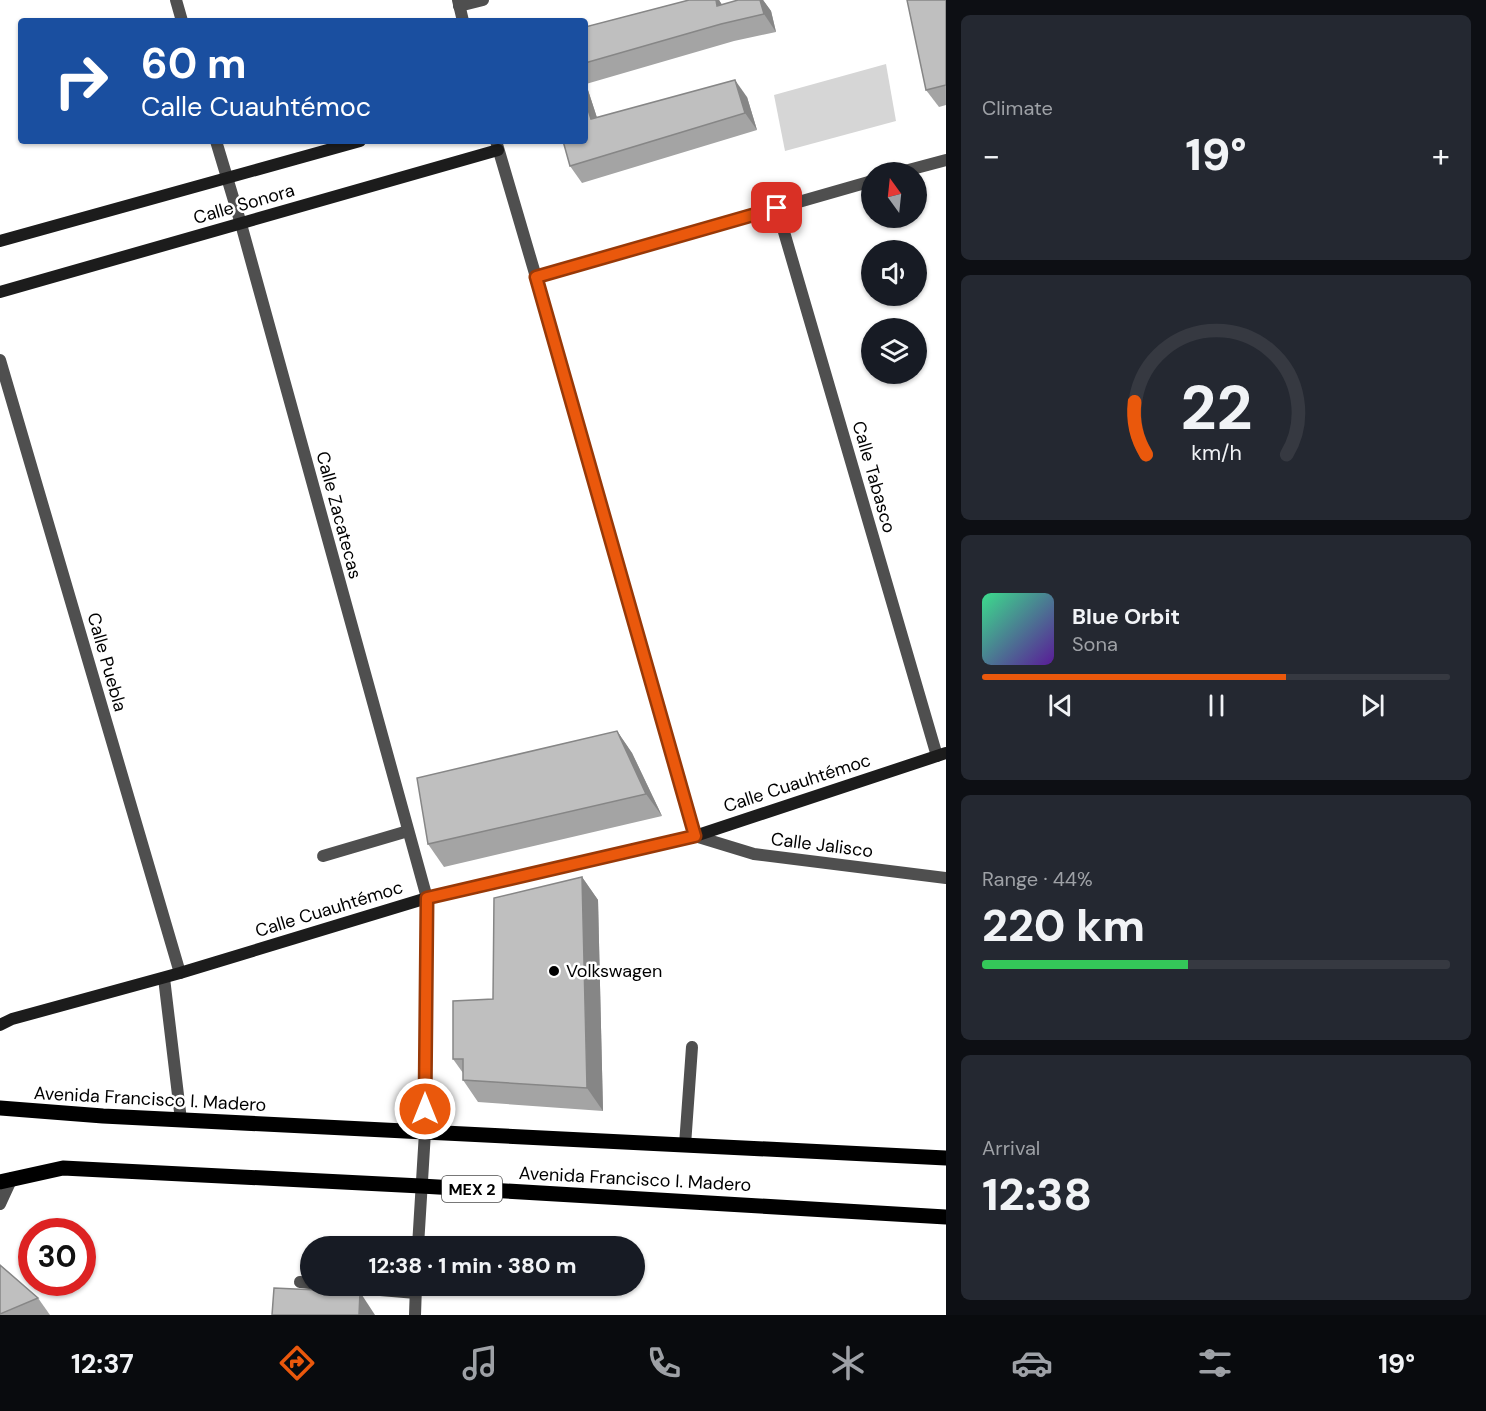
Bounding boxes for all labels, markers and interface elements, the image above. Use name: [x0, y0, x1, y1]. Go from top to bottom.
text: 60 m: [141, 36, 247, 91]
icon: right: [42, 42, 120, 120]
text: Calle Cuauhtémoc: [141, 89, 371, 124]
text: Climate: [982, 95, 1053, 121]
text: 19°: [1185, 125, 1247, 184]
text: −: [982, 134, 1000, 177]
text: +: [1432, 134, 1450, 177]
north arrow: [861, 162, 927, 228]
map controls: [861, 162, 927, 384]
street label: Calle Sonora: [191, 178, 297, 230]
pin: [751, 182, 802, 233]
icon: arrive: [760, 191, 793, 224]
button: sound: [861, 240, 927, 306]
button: layers: [861, 318, 927, 384]
text: 22: [1180, 367, 1252, 448]
street label: Calle Tabasco: [847, 418, 901, 536]
text: km/h: [1191, 439, 1241, 467]
street label: Calle Zacatecas: [310, 448, 368, 582]
text: Blue Orbit: [1072, 602, 1180, 631]
street label: Calle Puebla: [81, 610, 133, 714]
text: Sona: [1072, 631, 1118, 657]
icon: previous: [1044, 689, 1077, 722]
icon: pause: [1200, 689, 1233, 722]
icon: next: [1356, 689, 1389, 722]
street label: Calle Cuauhtémoc: [720, 748, 874, 818]
street label: Calle Jalisco: [769, 827, 875, 863]
text: Range · 44%: [982, 866, 1093, 892]
street label: Calle Cuauhtémoc: [252, 875, 406, 943]
text: 220 km: [982, 896, 1145, 955]
place label: Volkswagen: [566, 959, 662, 983]
marker: Volkswagen: [547, 964, 561, 978]
position arrow: [393, 1077, 457, 1141]
street label: Avenida Francisco I. Madero: [33, 1081, 267, 1117]
text: Arrival: [982, 1135, 1040, 1161]
street label: Avenida Francisco I. Madero: [518, 1161, 752, 1197]
text: 12:38: [982, 1165, 1092, 1224]
road number: MEX 2: [442, 1176, 502, 1202]
speed limit sign: 30: [18, 1218, 96, 1296]
text: 12:38 · 1 min · 380 m: [368, 1251, 577, 1280]
icon: directions: [276, 1342, 318, 1384]
icon: music: [459, 1342, 501, 1384]
icon: phone: [643, 1342, 685, 1384]
icon: climate: [827, 1342, 869, 1384]
icon: car: [1011, 1342, 1053, 1384]
icon: filters: [1194, 1342, 1236, 1384]
text: 12:37: [71, 1346, 134, 1381]
text: 19°: [1378, 1346, 1415, 1381]

